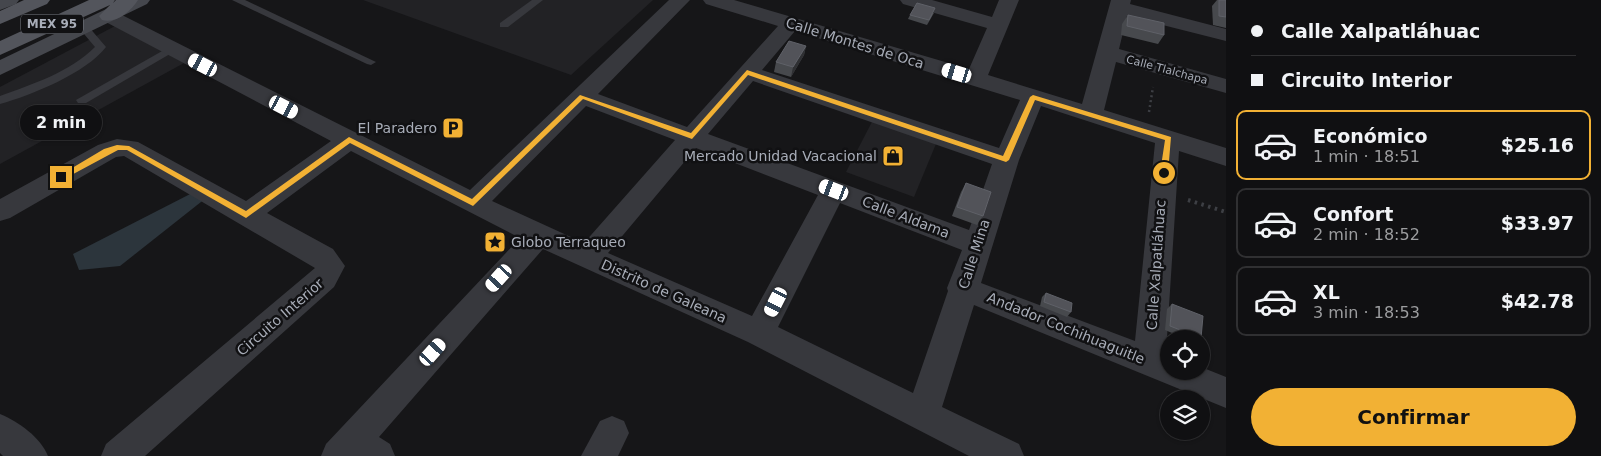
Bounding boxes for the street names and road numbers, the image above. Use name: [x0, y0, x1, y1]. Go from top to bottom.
road number: MEX 95: [21, 14, 83, 34]
street label: Calle Montes de Oca: [784, 14, 926, 72]
street label: Calle Tlalchapa: [1125, 53, 1209, 87]
street label: Calle Aldama: [860, 193, 952, 241]
street label: Calle Xalpatláhuac: [1143, 199, 1169, 331]
street label: Calle Mina: [955, 217, 993, 291]
street label: Distrito de Galeana: [599, 256, 729, 326]
street label: Circuito Interior: [234, 275, 327, 359]
street label: Andador Cochihuaguitle: [985, 289, 1147, 367]

